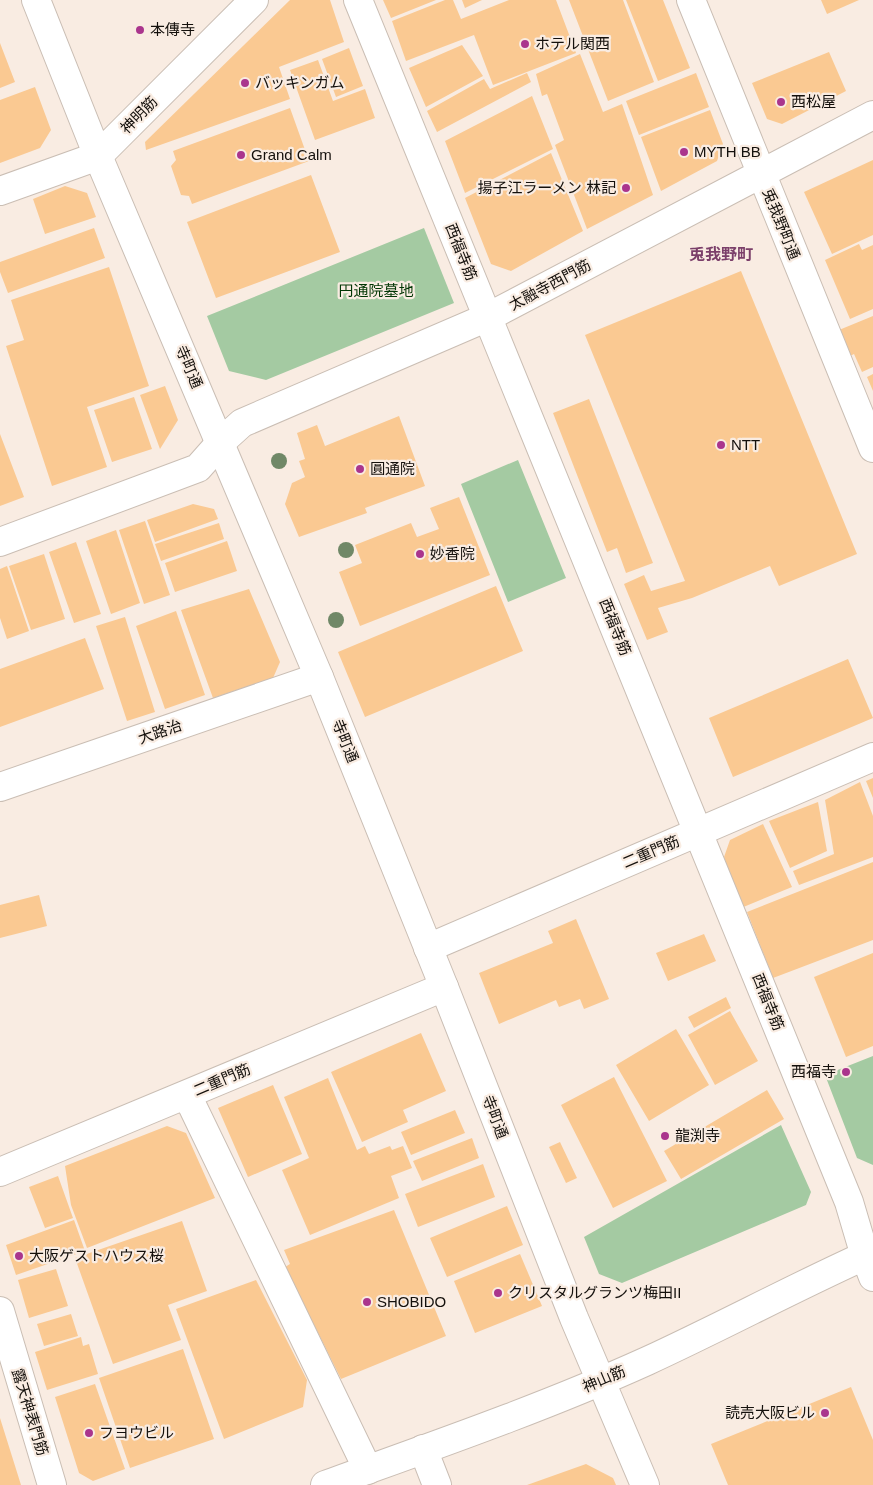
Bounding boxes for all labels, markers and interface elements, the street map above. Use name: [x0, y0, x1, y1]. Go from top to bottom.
place label: 本傳寺: [150, 21, 195, 38]
marker: 本傳寺: [134, 24, 146, 36]
place label: ホテル関西: [535, 35, 610, 52]
marker: ホテル関西: [519, 38, 531, 50]
place label: バッキンガム: [255, 74, 345, 91]
marker: バッキンガム: [239, 77, 251, 89]
street label: 神明筋: [117, 93, 161, 137]
place label: 西松屋: [791, 93, 836, 110]
marker: 西松屋: [775, 96, 787, 108]
place label: MYTH BB: [694, 143, 761, 160]
place label: Grand Calm: [251, 146, 332, 163]
marker: MYTH BB: [678, 146, 690, 158]
marker: Grand Calm: [235, 149, 247, 161]
place label: 揚子江ラーメン 林記: [477, 179, 616, 196]
marker: 揚子江ラーメン 林記: [620, 182, 632, 194]
street label: 兎我野町通: [760, 186, 803, 262]
street label: 西福寺筋: [442, 221, 481, 283]
district label: 兎我野町: [689, 246, 753, 263]
street label: 太融寺西門筋: [506, 256, 593, 313]
park label: 円通院墓地: [338, 282, 414, 299]
street label: 寺町通: [173, 343, 206, 391]
place label: NTT: [731, 436, 760, 453]
marker: NTT: [715, 439, 727, 451]
place label: 圓通院: [370, 460, 415, 477]
marker: 圓通院: [354, 463, 366, 475]
place label: 妙香院: [430, 545, 475, 562]
marker: 妙香院: [414, 548, 426, 560]
street label: 西福寺筋: [596, 596, 635, 658]
street label: 大路治: [136, 716, 184, 747]
street label: 寺町通: [329, 717, 362, 765]
street label: 二重門筋: [620, 832, 682, 871]
street label: 西福寺筋: [749, 971, 788, 1033]
street label: 二重門筋: [191, 1060, 253, 1099]
place label: 西福寺: [791, 1063, 836, 1080]
marker: 西福寺: [840, 1066, 852, 1078]
street label: 寺町通: [479, 1093, 511, 1141]
place label: 龍渕寺: [675, 1127, 720, 1144]
marker: 龍渕寺: [659, 1130, 671, 1142]
place label: 大阪ゲストハウス桜: [29, 1247, 164, 1264]
marker: 大阪ゲストハウス桜: [13, 1250, 25, 1262]
place label: クリスタルグランツ梅田II: [508, 1284, 681, 1301]
marker: クリスタルグランツ梅田II: [492, 1287, 504, 1299]
place label: SHOBIDO: [377, 1293, 446, 1310]
marker: SHOBIDO: [361, 1296, 373, 1308]
street label: 神山筋: [580, 1362, 628, 1395]
street label: 露天神表門筋: [9, 1366, 52, 1457]
place label: 読売大阪ビル: [725, 1404, 815, 1421]
marker: 読売大阪ビル: [819, 1407, 831, 1419]
place label: フヨウビル: [99, 1424, 174, 1441]
marker: フヨウビル: [83, 1427, 95, 1439]

